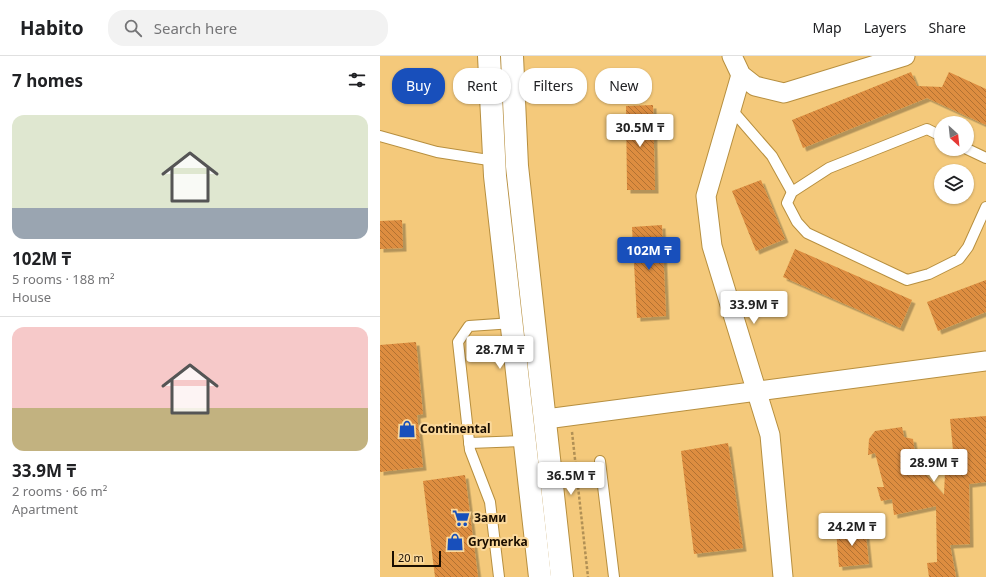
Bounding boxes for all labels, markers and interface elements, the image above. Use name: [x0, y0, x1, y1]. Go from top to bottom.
search box: [108, 10, 388, 46]
text: Habito: [20, 15, 84, 41]
icon: search: [122, 17, 144, 39]
text: Search here: [154, 18, 237, 38]
text: Map: [813, 18, 842, 37]
text: Layers: [864, 18, 906, 37]
text: Share: [928, 18, 966, 37]
chip: Buy: [392, 68, 445, 104]
chip: Rent: [453, 68, 511, 104]
chip: Filters: [519, 68, 587, 104]
chip: New: [595, 68, 652, 104]
text: 7 homes: [12, 69, 83, 92]
icon: filters: [346, 69, 368, 91]
pin: 30.5M ₸: [603, 114, 677, 148]
north arrow: [934, 116, 974, 156]
map controls: [934, 116, 974, 204]
text: 30.5M ₸: [615, 118, 665, 136]
icon: home: [154, 141, 226, 213]
button: layers: [934, 164, 974, 204]
pin: 102M ₸: [616, 237, 682, 271]
text: 102M ₸: [626, 241, 672, 259]
text: 102M ₸: [12, 247, 71, 270]
text: 5 rooms · 188 m²: [12, 270, 115, 288]
text: House: [12, 288, 51, 306]
pin: 33.9M ₸: [717, 291, 791, 325]
text: 33.9M ₸: [729, 295, 779, 313]
pin: 28.7M ₸: [463, 336, 537, 370]
text: 28.7M ₸: [475, 340, 525, 358]
icon: home: [154, 353, 226, 425]
shop icon: Continental: [397, 419, 417, 439]
place label: Continental: [420, 420, 491, 437]
pin: 28.9M ₸: [897, 449, 971, 483]
text: 28.9M ₸: [909, 453, 959, 471]
text: 33.9M ₸: [12, 459, 76, 482]
pin: 36.5M ₸: [534, 462, 608, 496]
text: 36.5M ₸: [546, 466, 596, 484]
text: 2 rooms · 66 m²: [12, 482, 107, 500]
text: Apartment: [12, 500, 78, 518]
supermarket icon: Зами: [451, 508, 471, 528]
place label: Зами: [474, 509, 506, 526]
pin: 24.2M ₸: [815, 513, 889, 547]
text: 24.2M ₸: [827, 517, 877, 535]
shop icon: Grymerka: [445, 532, 465, 552]
place label: Grymerka: [468, 533, 528, 550]
scale bar: [392, 549, 441, 568]
text: 20 m: [398, 550, 424, 565]

